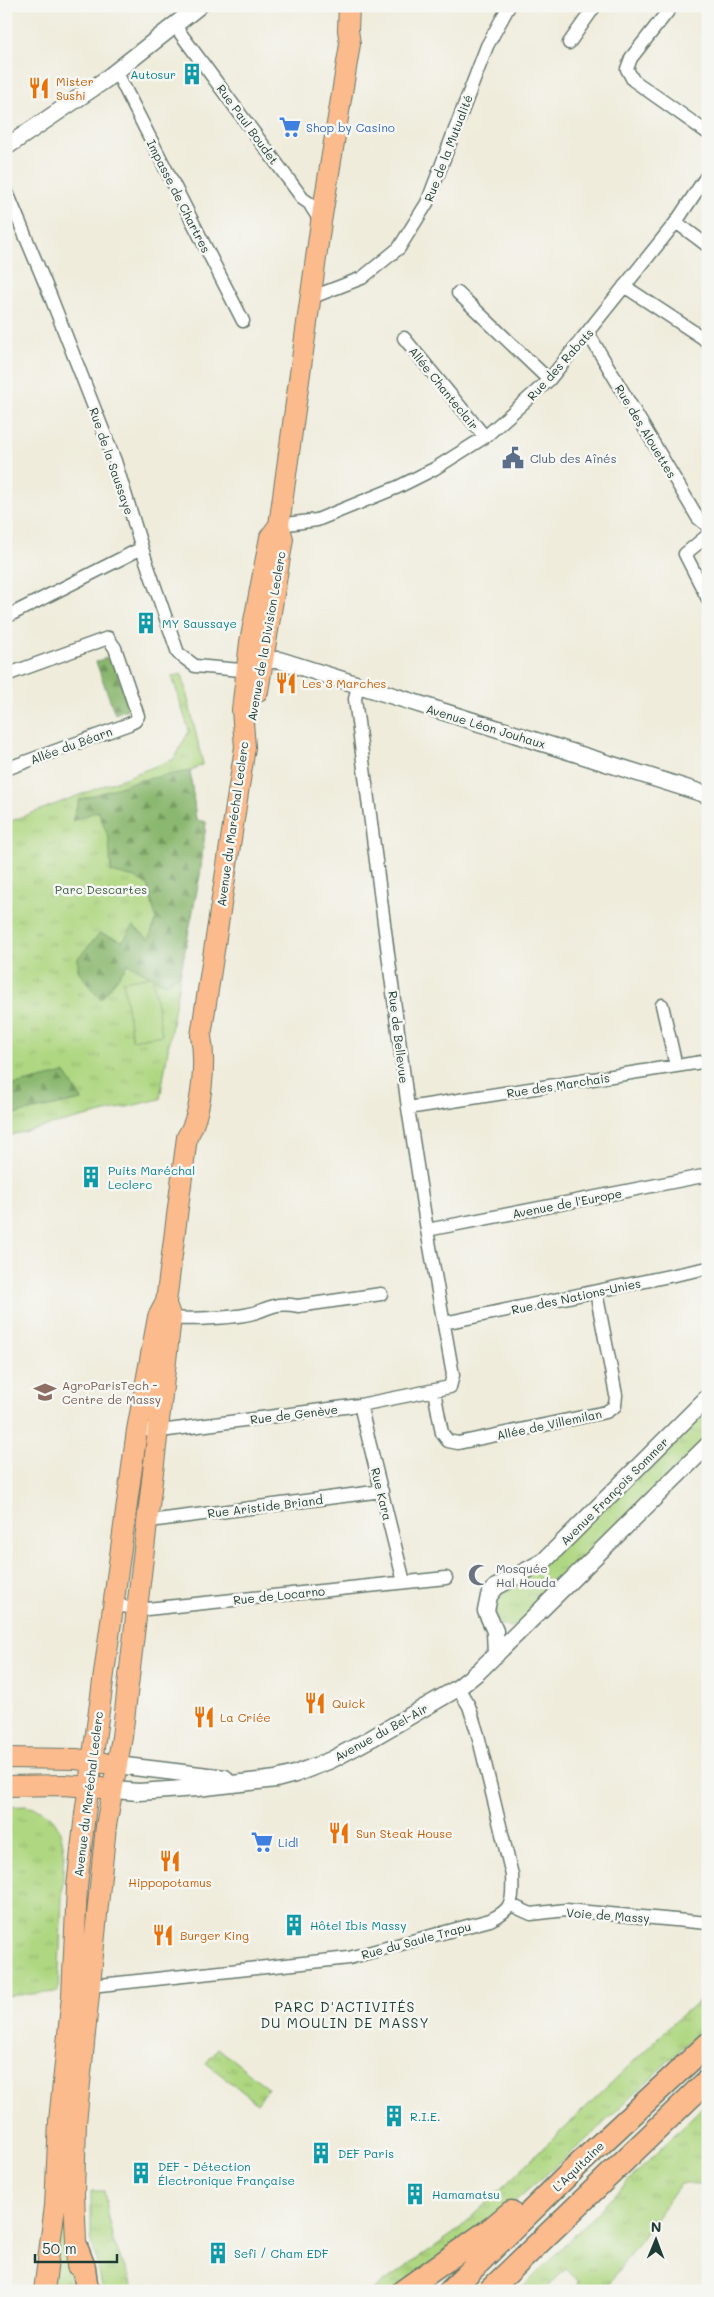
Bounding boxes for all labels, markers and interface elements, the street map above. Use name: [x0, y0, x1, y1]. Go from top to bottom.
building icon: Autosur: [179, 61, 205, 87]
place label: Autosur: [130, 66, 176, 82]
place label: Mister Sushi: [56, 73, 94, 103]
restaurant icon: Mister Sushi: [26, 75, 52, 101]
street label: Rue Paul Boudet: [214, 81, 282, 167]
street label: Rue de la Mutualité: [420, 92, 476, 204]
supermarket icon: Shop by Casino: [277, 114, 303, 140]
place label: Shop by Casino: [306, 119, 395, 135]
street label: Impasse de Chartres: [144, 137, 215, 255]
street label: Rue des Rabats: [523, 324, 597, 403]
street label: Allée Chanteclair: [406, 343, 482, 433]
street label: Rue des Alouettes: [612, 381, 680, 481]
street label: Rue de la Saussaye: [86, 405, 138, 517]
public building icon: Club des Aînés: [500, 445, 526, 471]
place label: Club des Aînés: [530, 450, 617, 466]
street label: Avenue de la Division Leclerc: [243, 550, 289, 722]
building icon: MY Saussaye: [133, 610, 159, 636]
place label: MY Saussaye: [162, 615, 237, 631]
restaurant icon: Les 3 Marches: [273, 670, 299, 696]
place label: Les 3 Marches: [302, 675, 387, 691]
street label: Avenue Léon Jouhaux: [424, 700, 548, 752]
street label: Allée du Béarn: [28, 723, 114, 767]
street label: Avenue du Maréchal Leclerc: [213, 741, 251, 907]
park label: Parc Descartes: [55, 881, 147, 897]
street label: Rue de Bellevue: [385, 990, 413, 1084]
street label: Rue des Marchais: [505, 1069, 611, 1101]
place label: Puits Maréchal Leclerc: [108, 1162, 195, 1192]
building icon: Puits Maréchal Leclerc: [78, 1164, 104, 1190]
street label: Avenue de l'Europe: [511, 1185, 623, 1221]
street label: Rue des Nations-Unies: [510, 1274, 642, 1318]
place label: AgroParisTech - Centre de Massy: [62, 1377, 161, 1407]
school or university icon: AgroParisTech - Centre de Massy: [32, 1379, 58, 1405]
street label: Rue de Genève: [249, 1401, 339, 1427]
street label: Allée de Villemilan: [495, 1405, 603, 1443]
street label: Avenue François Sommer: [557, 1434, 671, 1548]
street label: Rue Kara: [368, 1466, 396, 1522]
street label: Rue Aristide Briand: [206, 1491, 324, 1521]
place label: Mosquée Hal Houda: [496, 1560, 556, 1590]
mosque icon: Mosquée Hal Houda: [466, 1562, 492, 1588]
street label: Rue de Locarno: [232, 1582, 326, 1608]
restaurant icon: Quick: [302, 1690, 328, 1716]
place label: Quick: [332, 1695, 365, 1711]
street label: Avenue du Bel-Air: [331, 1700, 431, 1764]
restaurant icon: La Criée: [191, 1704, 217, 1730]
place label: La Criée: [220, 1709, 271, 1725]
street label: Avenue du Maréchal Leclerc: [70, 1710, 106, 1878]
restaurant icon: Sun Steak House: [326, 1820, 352, 1846]
place label: Sun Steak House: [356, 1825, 452, 1841]
supermarket icon: Lidl: [249, 1829, 275, 1855]
place label: Lidl: [278, 1834, 299, 1850]
restaurant icon: Hippopotamus: [157, 1848, 183, 1874]
place label: Hippopotamus: [128, 1874, 212, 1890]
street label: Voie de Massy: [566, 1904, 650, 1926]
building icon: Hôtel Ibis Massy: [281, 1912, 307, 1938]
place label: Hôtel Ibis Massy: [310, 1917, 406, 1933]
street label: Rue du Saule Trapu: [359, 1918, 473, 1962]
restaurant icon: Burger King: [150, 1922, 176, 1948]
place label: Burger King: [180, 1927, 249, 1943]
district label: PARC D'ACTIVITÉS DU MOULIN DE MASSY: [260, 1997, 430, 2032]
building icon: R.I.E.: [381, 2103, 407, 2129]
place label: R.I.E.: [410, 2108, 440, 2124]
street label: L'Aquitaine: [549, 2137, 607, 2195]
building icon: DEF Paris: [308, 2140, 334, 2166]
place label: DEF Paris: [338, 2145, 394, 2161]
place label: DEF - Détection Électronique Française: [158, 2158, 295, 2188]
building icon: DEF - Détection Électronique Française: [128, 2160, 154, 2186]
building icon: Hamamatsu: [402, 2181, 428, 2207]
place label: Hamamatsu: [432, 2186, 500, 2202]
north arrow: [632, 2214, 682, 2264]
text: N: [651, 2217, 662, 2236]
scale bar: [35, 2232, 118, 2264]
text: 50 m: [42, 2238, 77, 2258]
building icon: Sefi / Cham EDF: [205, 2240, 231, 2266]
place label: Sefi / Cham EDF: [234, 2245, 329, 2261]

